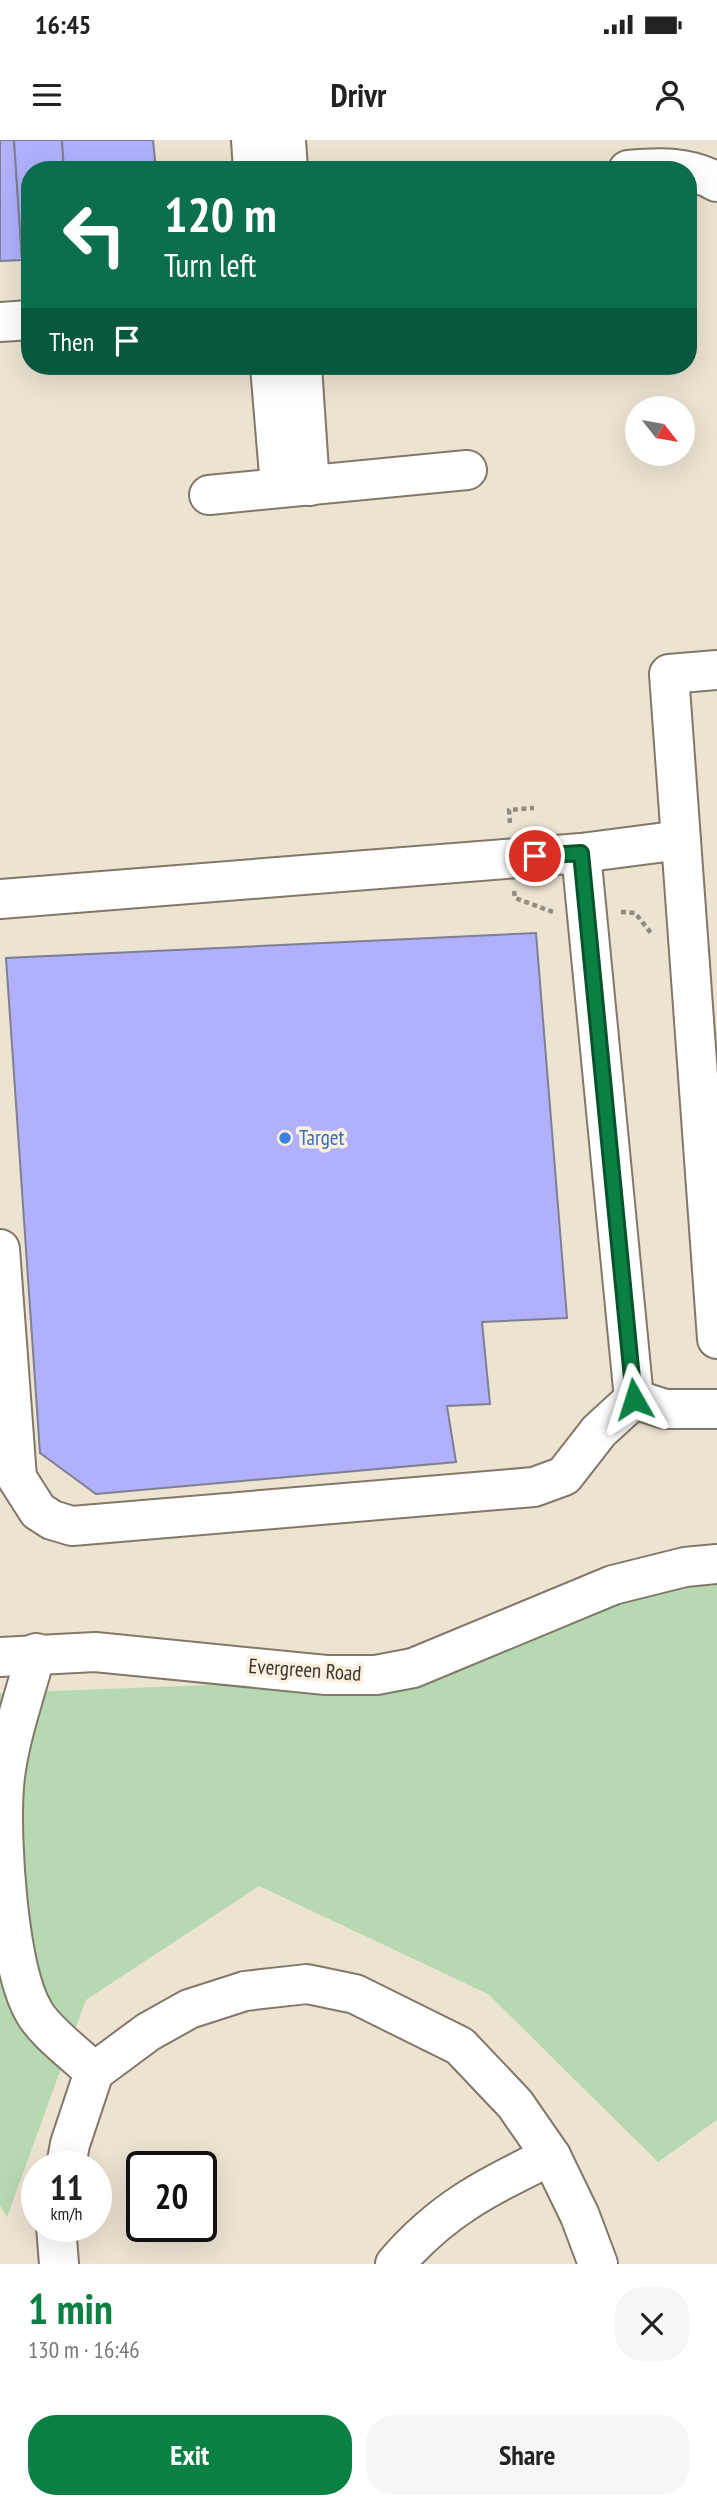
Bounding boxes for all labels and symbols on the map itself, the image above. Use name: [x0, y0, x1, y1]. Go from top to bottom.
north arrow: [625, 396, 695, 466]
pin: [505, 826, 565, 886]
place label: Target: [299, 1124, 345, 1151]
marker: Target: [277, 1130, 293, 1146]
position arrow: [597, 1362, 671, 1436]
street label: Evergreen Road: [248, 1652, 362, 1687]
speed limit sign: 20: [126, 2151, 217, 2242]

